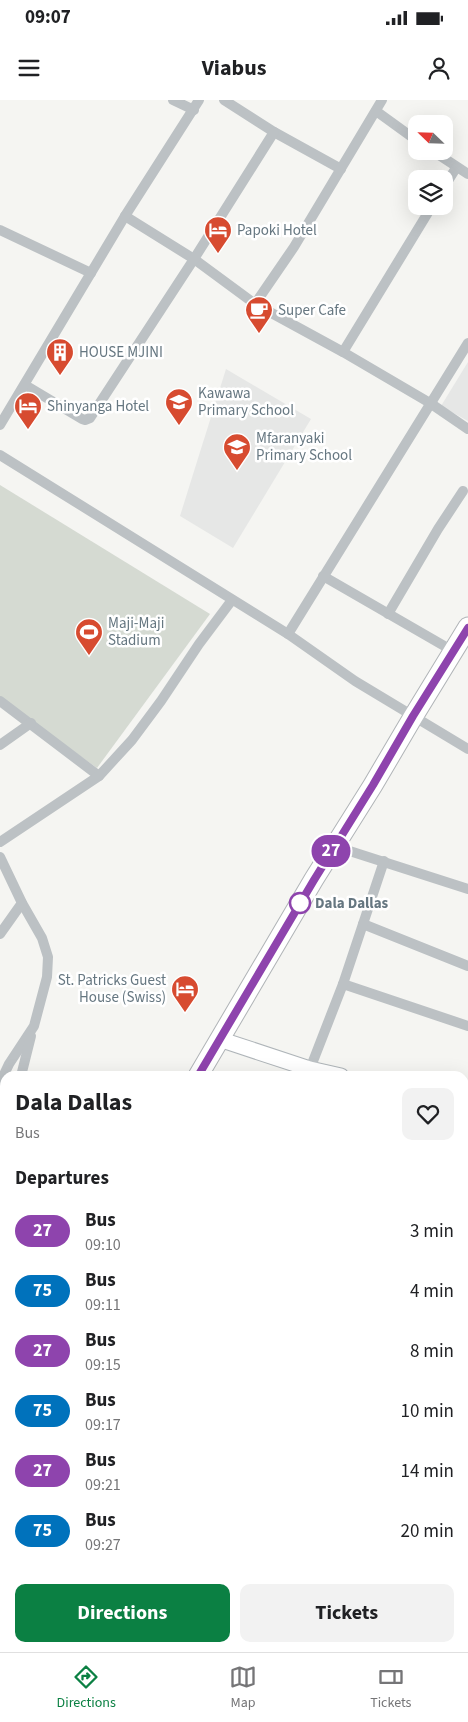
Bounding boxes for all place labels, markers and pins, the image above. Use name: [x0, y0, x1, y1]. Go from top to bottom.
hotel icon: Papoki Hotel: [203, 215, 233, 254]
place label: Papoki Hotel: [237, 220, 317, 241]
cafe icon: Super Cafe: [244, 295, 274, 334]
place label: Super Cafe: [278, 300, 346, 321]
building icon: HOUSE MJINI: [45, 337, 75, 376]
place label: HOUSE MJINI: [79, 342, 163, 363]
place label: Kawawa Primary School: [198, 383, 294, 421]
school or university icon: Kawawa Primary School: [164, 387, 194, 426]
hotel icon: Shinyanga Hotel: [13, 391, 43, 430]
place label: Shinyanga Hotel: [47, 396, 149, 417]
place label: Mfaranyaki Primary School: [256, 428, 352, 466]
school or university icon: Mfaranyaki Primary School: [222, 432, 252, 471]
place label: Maji-Maji Stadium: [108, 613, 164, 651]
sports icon: Maji-Maji Stadium: [74, 617, 104, 656]
marker: Dala Dallas: [289, 892, 311, 914]
place label: Dala Dallas: [315, 893, 389, 914]
place label: St. Patricks Guest House (Swiss): [58, 970, 166, 1008]
hotel icon: St. Patricks Guest House (Swiss): [170, 974, 200, 1013]

